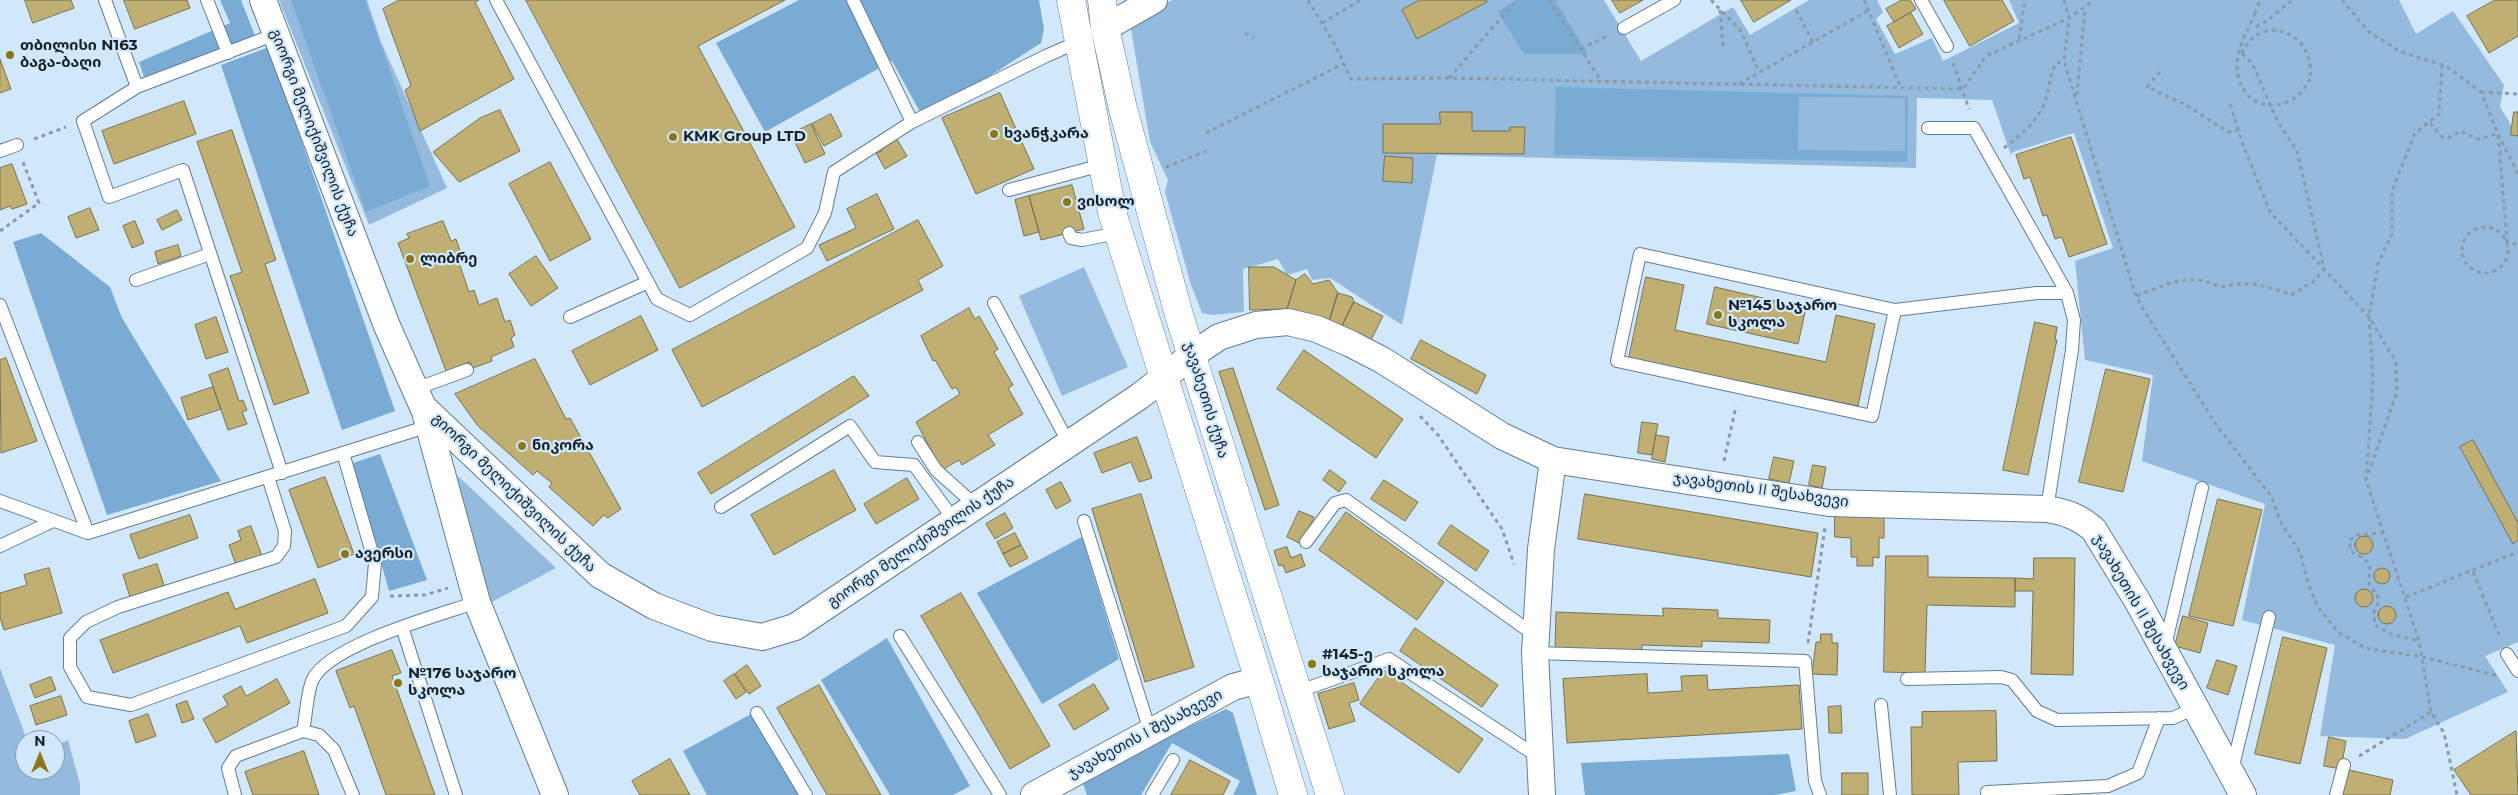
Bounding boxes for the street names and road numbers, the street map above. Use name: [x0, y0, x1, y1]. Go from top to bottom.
street label: გიორგი მელიქიშვილის ქუჩა: [266, 27, 362, 239]
street label: ჯავახეთის ქუჩა: [1180, 340, 1232, 460]
street label: გიორგი მელიქიშვილის ქუჩა: [428, 410, 600, 576]
street label: ჯავახეთის II შესახვევი: [1672, 469, 1850, 511]
street label: გიორგი მელიქიშვილის ქუჩა: [824, 473, 1018, 611]
street label: ჯავახეთის II შესახვევი: [2089, 531, 2193, 693]
street label: ჯავახეთის I შესახვევი: [1065, 686, 1225, 782]

